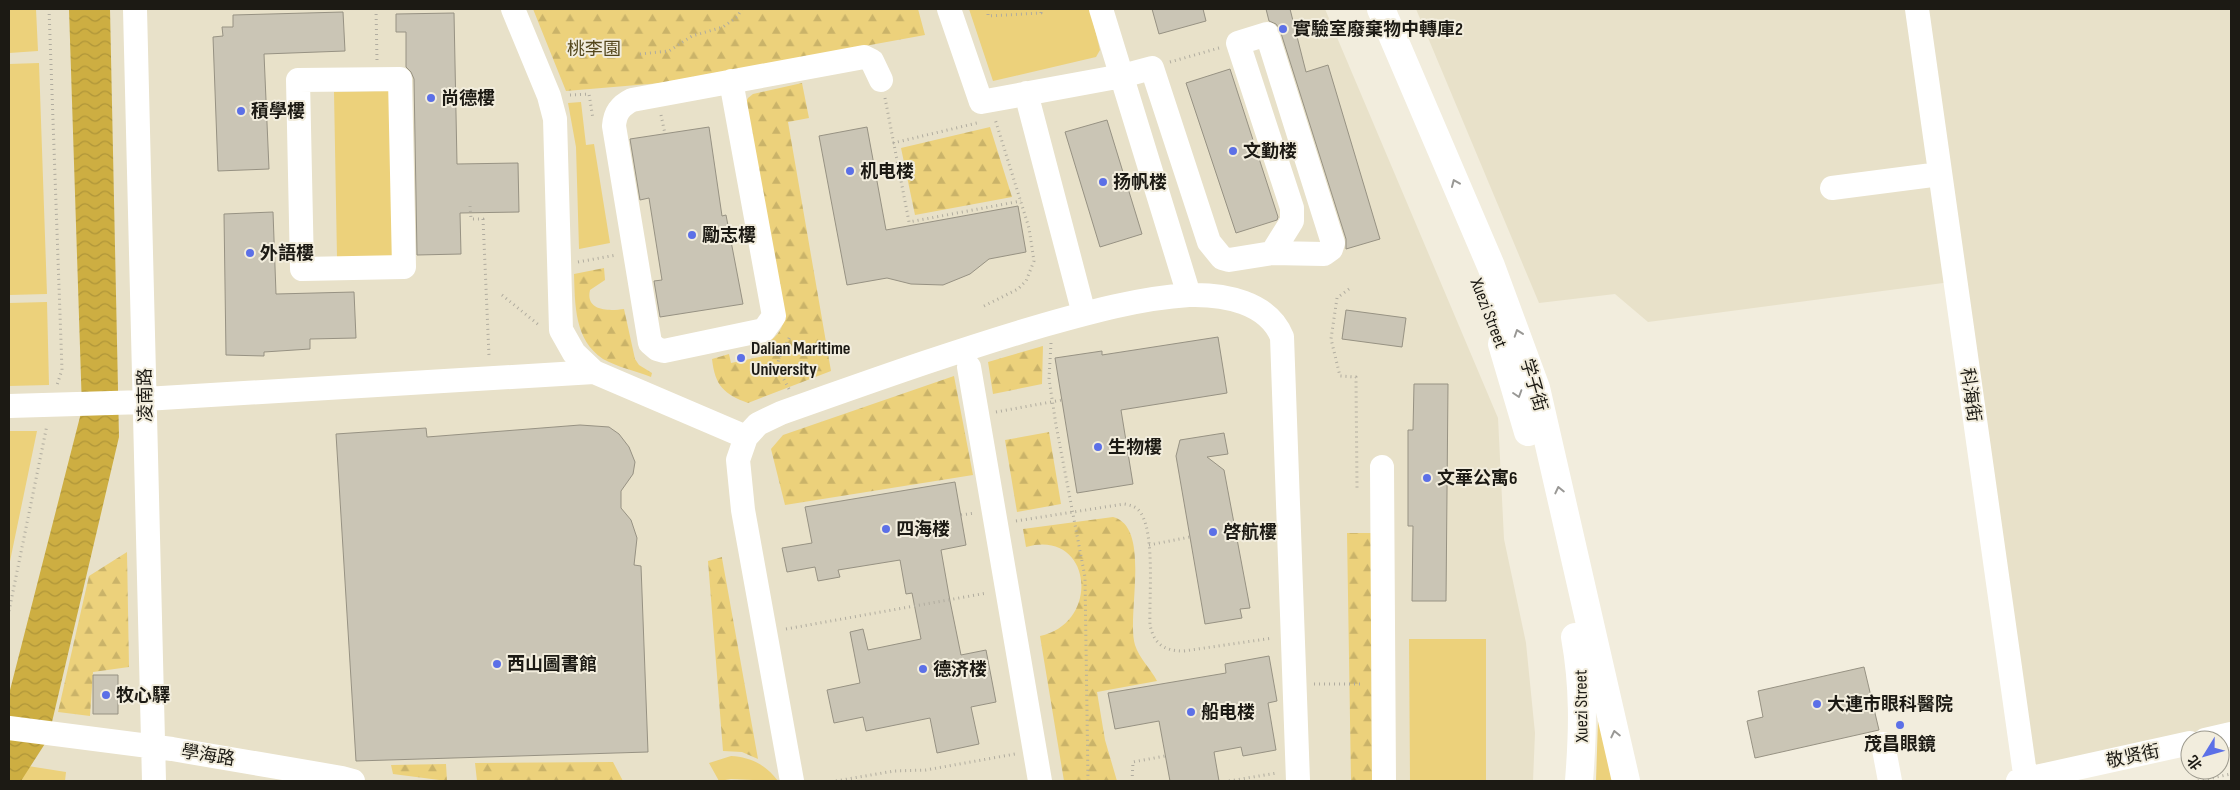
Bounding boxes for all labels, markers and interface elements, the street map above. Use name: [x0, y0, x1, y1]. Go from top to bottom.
place label: 實驗室廢棄物中轉庫2: [1293, 19, 1463, 40]
marker: 實驗室廢棄物中轉庫2: [1277, 23, 1289, 35]
park label: 桃李園: [567, 39, 621, 60]
place label: 尚德樓: [441, 88, 495, 109]
marker: 尚德樓: [425, 92, 437, 104]
place label: 積學樓: [251, 101, 305, 122]
marker: 積學樓: [235, 105, 247, 117]
place label: 文勤楼: [1243, 141, 1297, 162]
marker: 文勤楼: [1227, 145, 1239, 157]
place label: 机电楼: [860, 161, 914, 182]
marker: 机电楼: [844, 165, 856, 177]
place label: 扬帆楼: [1113, 172, 1167, 193]
marker: 扬帆楼: [1097, 176, 1109, 188]
one-way arrow: [1451, 179, 1462, 188]
place label: 勵志樓: [702, 225, 756, 246]
marker: 勵志樓: [686, 229, 698, 241]
place label: 外語樓: [260, 243, 314, 264]
marker: 外語樓: [244, 247, 256, 259]
street label: Xuezi Street: [1465, 274, 1512, 351]
one-way arrow: [1513, 329, 1523, 338]
place label: Dalian Maritime University: [751, 338, 851, 380]
marker: Dalian Maritime University: [735, 352, 747, 364]
street label: 学子街: [1516, 356, 1551, 414]
street label: 科海街: [1956, 367, 1985, 423]
street label: 凌南路: [135, 368, 156, 422]
one-way arrow: [1512, 389, 1522, 397]
place label: 生物樓: [1108, 437, 1162, 458]
marker: 生物樓: [1092, 441, 1104, 453]
place label: 文華公寓6: [1437, 468, 1517, 489]
marker: 文華公寓6: [1421, 472, 1433, 484]
one-way arrow: [1555, 485, 1565, 494]
place label: 四海楼: [896, 519, 950, 540]
place label: 啓航樓: [1223, 522, 1277, 543]
marker: 四海楼: [880, 523, 892, 535]
marker: 啓航樓: [1207, 526, 1219, 538]
place label: 西山圖書館: [507, 654, 597, 675]
marker: 西山圖書館: [491, 658, 503, 670]
place label: 德济楼: [933, 659, 987, 680]
marker: 德济楼: [917, 663, 929, 675]
street label: Xuezi Street: [1570, 669, 1593, 744]
place label: 牧心驛: [116, 685, 170, 706]
marker: 牧心驛: [100, 689, 112, 701]
place label: 大連市眼科醫院: [1827, 694, 1953, 715]
marker: 大連市眼科醫院: [1811, 698, 1823, 710]
place label: 船电楼: [1201, 702, 1255, 723]
marker: 船电楼: [1185, 706, 1197, 718]
marker: 茂昌眼鏡: [1894, 719, 1906, 731]
one-way arrow: [1610, 729, 1621, 738]
north arrow: [2180, 730, 2230, 780]
place label: 茂昌眼鏡: [1864, 734, 1936, 755]
street label: 學海路: [180, 741, 236, 770]
street label: 敬贤街: [2105, 741, 2162, 772]
text: 北: [2184, 752, 2206, 773]

